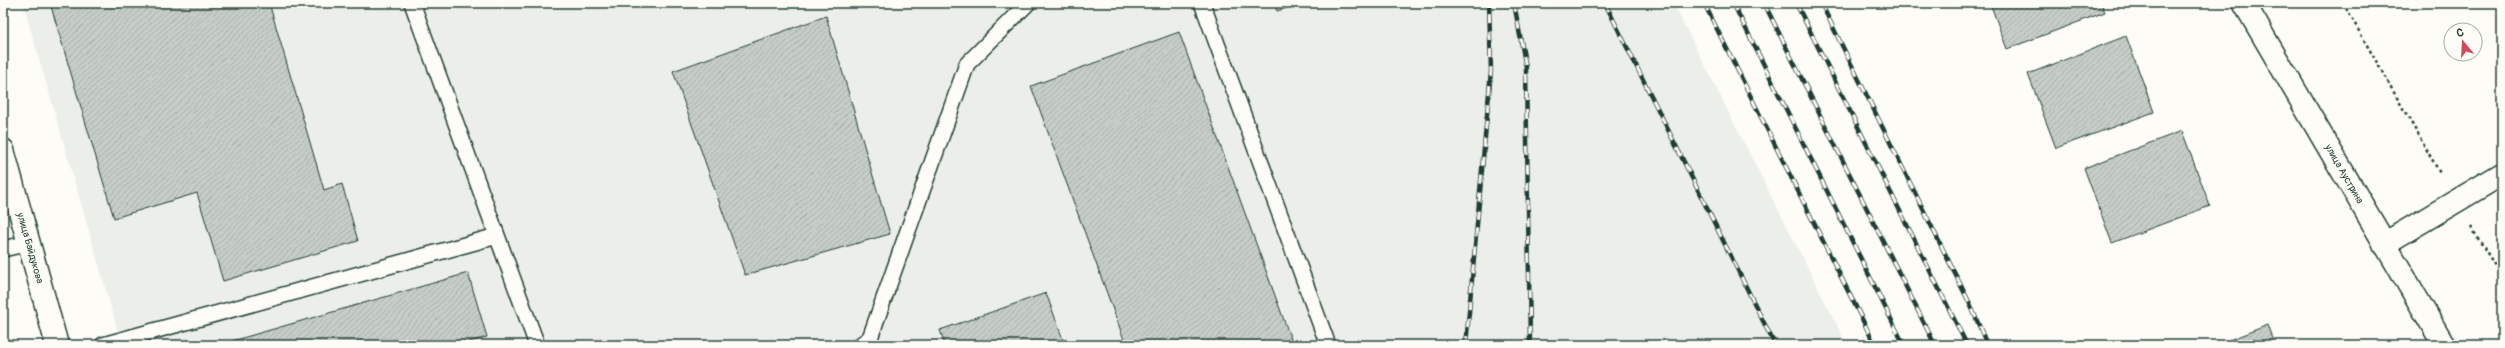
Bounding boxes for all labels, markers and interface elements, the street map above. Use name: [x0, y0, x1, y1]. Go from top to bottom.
north arrow: [2443, 22, 2483, 62]
text: С: [2455, 26, 2465, 40]
street label: улица Аустрина: [2322, 141, 2366, 206]
street label: улица Байдукова: [14, 210, 46, 285]

